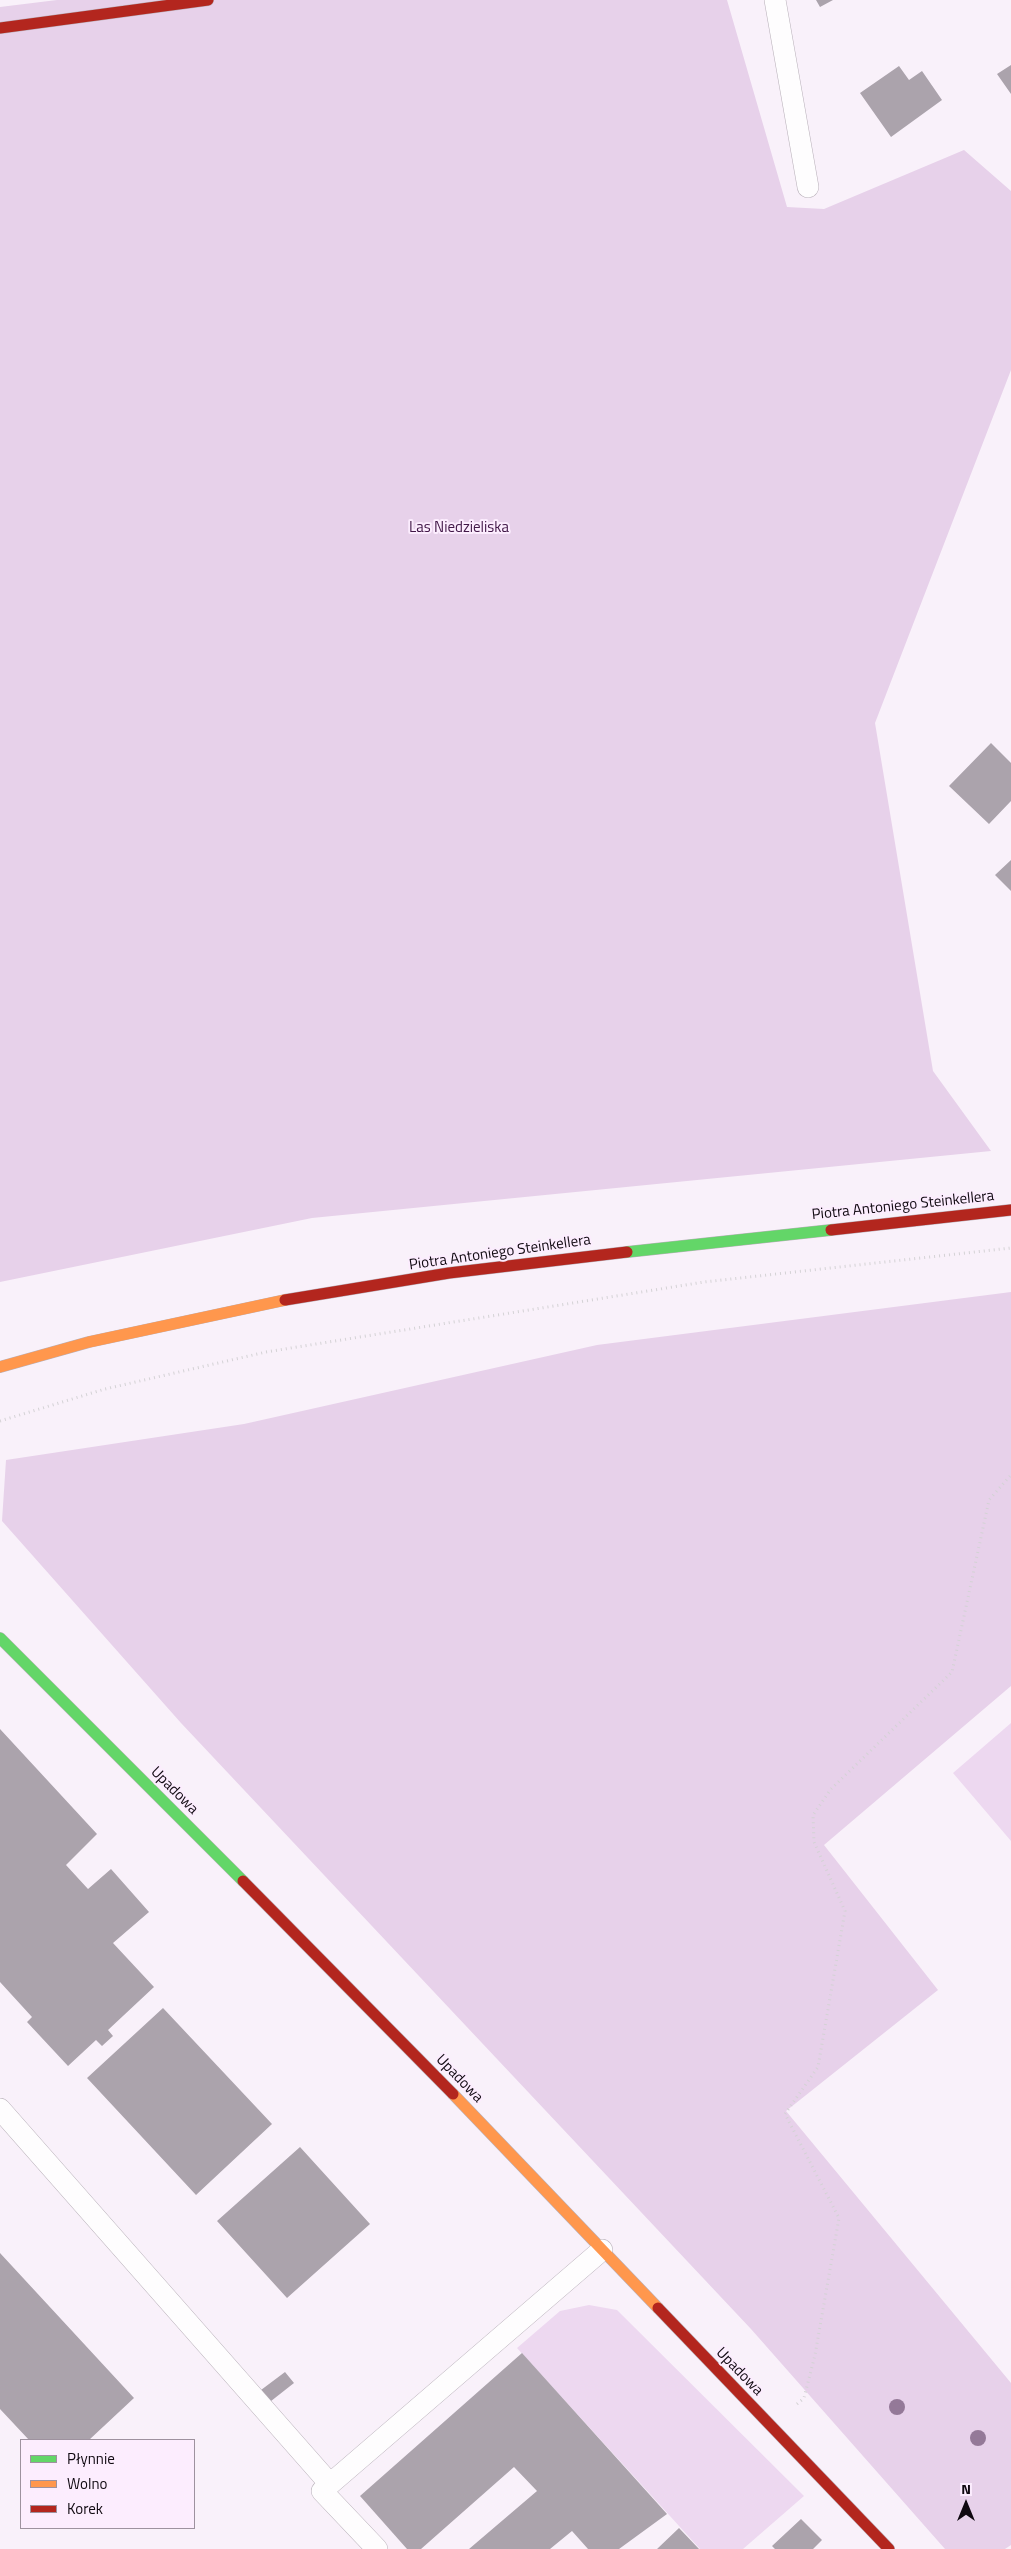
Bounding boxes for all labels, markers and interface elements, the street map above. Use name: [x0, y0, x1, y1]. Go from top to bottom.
park label: Las Niedzieliska: [409, 519, 509, 537]
street label: Piotra Antoniego Steinkellera: [811, 1187, 995, 1225]
street label: Piotra Antoniego Steinkellera: [408, 1231, 592, 1275]
street label: Upadowa: [147, 1764, 201, 1818]
street label: Upadowa: [432, 2051, 486, 2107]
street label: Upadowa: [712, 2344, 766, 2400]
legend: [20, 2439, 195, 2529]
text: Płynnie: [67, 2447, 115, 2470]
text: Wolno: [67, 2472, 107, 2495]
text: N: [961, 2478, 971, 2499]
north arrow: [941, 2479, 991, 2529]
text: Korek: [67, 2497, 103, 2520]

